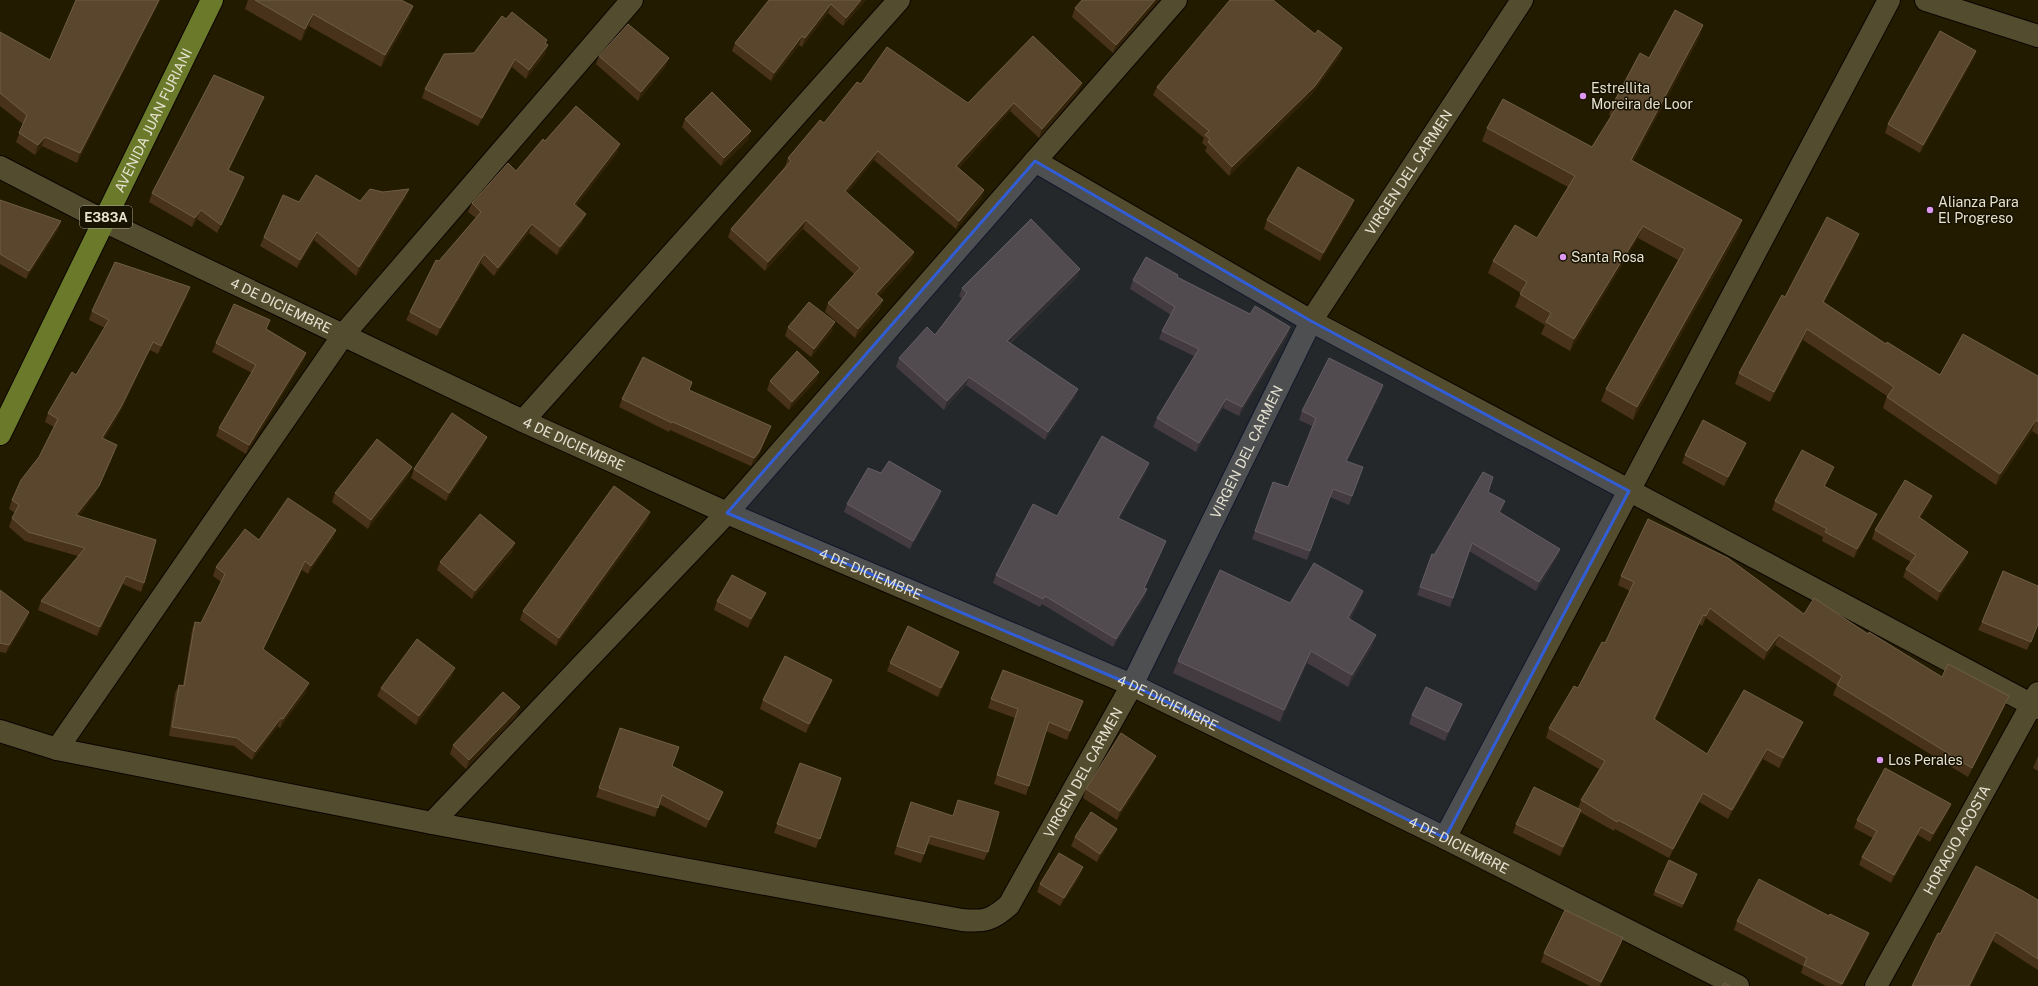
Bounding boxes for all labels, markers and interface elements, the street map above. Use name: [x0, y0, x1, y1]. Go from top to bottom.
street label: AVENIDA JUAN FURIANI: [111, 46, 195, 195]
place label: Estrellita Moreira de Loor: [1591, 80, 1693, 112]
marker: Estrellita Moreira de Loor: [1578, 91, 1588, 101]
street label: VIRGEN DEL CARMEN: [1362, 107, 1456, 238]
place label: Alianza Para El Progreso: [1938, 194, 2019, 226]
marker: Alianza Para El Progreso: [1925, 205, 1935, 215]
road number: E383A: [80, 206, 132, 228]
place label: Santa Rosa: [1571, 249, 1644, 265]
marker: Santa Rosa: [1558, 252, 1568, 262]
street label: 4 DE DICIEMBRE: [228, 274, 334, 336]
street label: VIRGEN DEL CARMEN: [1207, 383, 1286, 521]
street label: 4 DE DICIEMBRE: [520, 414, 627, 474]
street label: 4 DE DICIEMBRE: [817, 545, 924, 603]
street label: 4 DE DICIEMBRE: [1115, 672, 1221, 734]
street label: VIRGEN DEL CARMEN: [1040, 705, 1126, 840]
place label: Los Perales: [1888, 752, 1963, 768]
marker: Los Perales: [1875, 755, 1885, 765]
street label: HORACIO ACOSTA: [1920, 782, 1994, 897]
street label: 4 DE DICIEMBRE: [1406, 813, 1512, 877]

